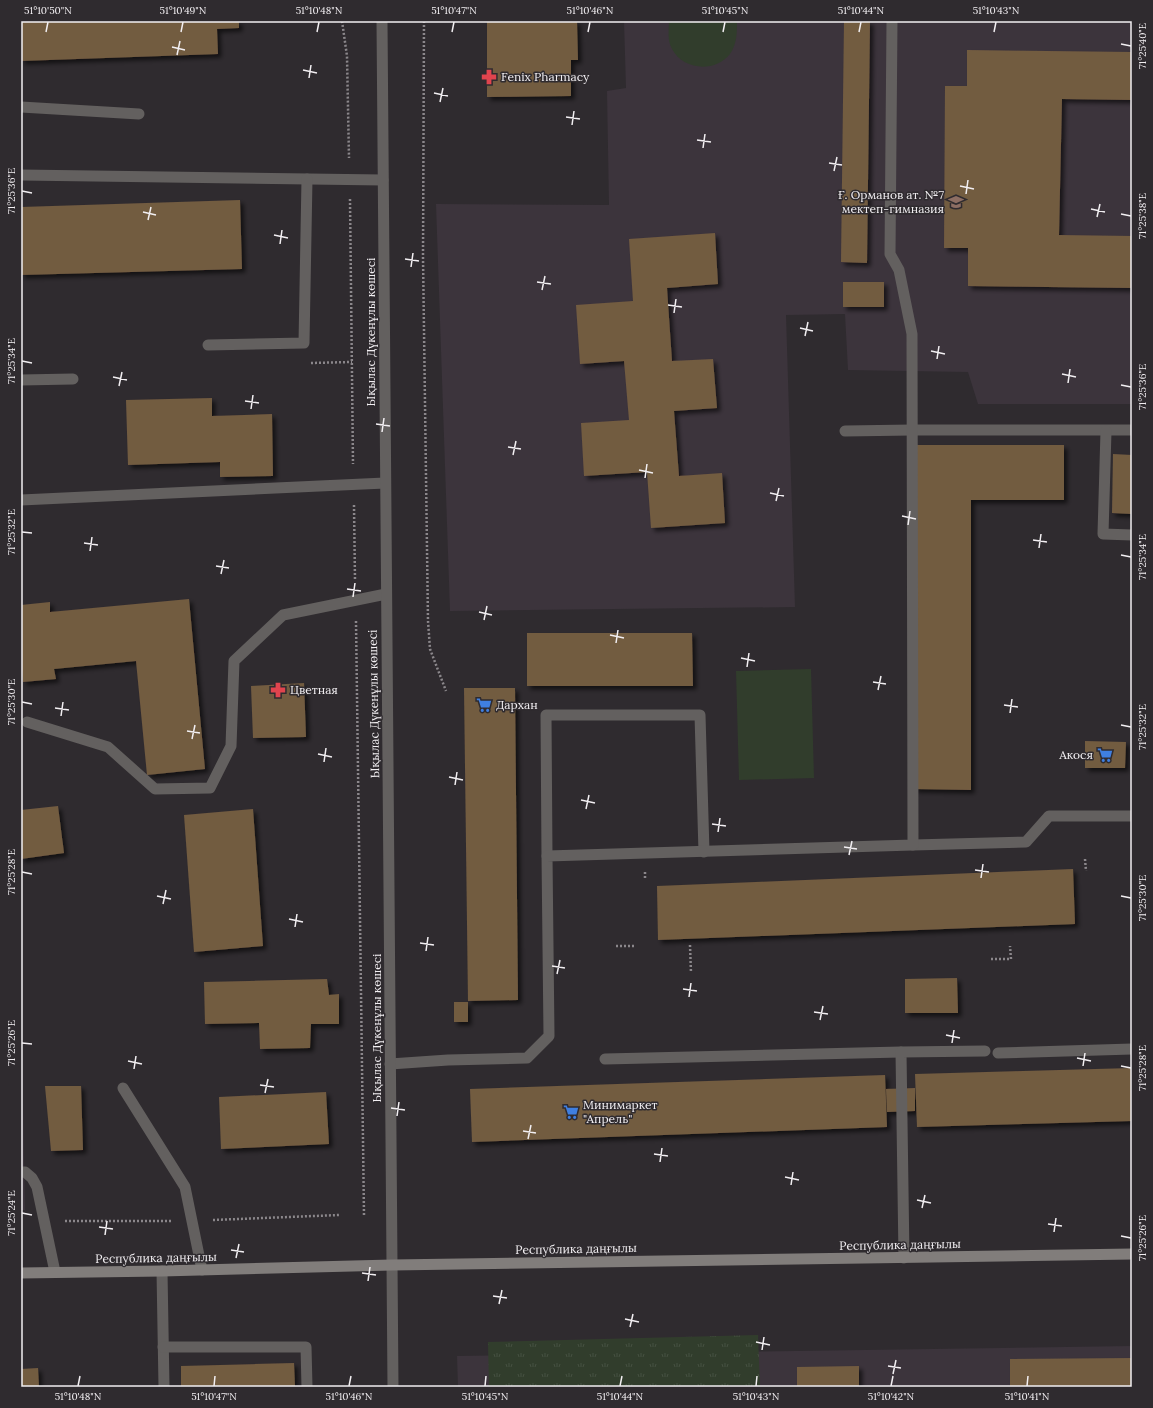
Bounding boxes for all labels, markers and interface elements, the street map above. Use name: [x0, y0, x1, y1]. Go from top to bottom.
text: 51°10'50"N: [24, 4, 72, 17]
text: 51°10'49"N: [160, 4, 207, 17]
text: 51°10'48"N: [296, 4, 343, 17]
text: 51°10'47"N: [431, 4, 477, 17]
text: 51°10'46"N: [567, 4, 614, 17]
text: 51°10'45"N: [702, 4, 749, 17]
text: 51°10'44"N: [838, 4, 885, 17]
text: 51°10'43"N: [973, 4, 1020, 17]
text: 71°25'40"E: [1136, 23, 1149, 69]
pharmacy icon: Fenix Pharmacy: [480, 68, 498, 86]
place label: Fenix Pharmacy: [501, 69, 590, 84]
text: 71°25'36"E: [5, 168, 18, 214]
place label: Ғ. Орманов ат. №7 мектеп-гимназия: [838, 187, 944, 216]
school or university icon: Ғ. Орманов ат. №7 мектеп-гимназия: [947, 193, 965, 211]
text: 71°25'38"E: [1136, 193, 1149, 239]
street label: Ықылас Дүкенұлы көшесі: [363, 258, 378, 406]
text: 71°25'34"E: [5, 338, 18, 384]
text: 71°25'36"E: [1136, 364, 1149, 410]
text: 71°25'32"E: [5, 509, 18, 555]
text: 71°25'34"E: [1136, 534, 1149, 580]
street label: Ықылас Дүкенұлы көшесі: [365, 630, 382, 779]
text: 71°25'30"E: [5, 679, 18, 725]
pharmacy icon: Цветная: [269, 681, 287, 699]
place label: Цветная: [290, 682, 338, 697]
supermarket icon: Дархан: [475, 696, 493, 714]
place label: Дархан: [496, 697, 538, 712]
text: 71°25'32"E: [1136, 704, 1149, 750]
supermarket icon: Акося: [1096, 746, 1114, 764]
place label: Акося: [1058, 747, 1093, 762]
text: 71°25'28"E: [5, 849, 18, 895]
text: 71°25'30"E: [1136, 875, 1149, 921]
street label: Ықылас Дүкенұлы көшесі: [369, 954, 384, 1102]
text: 71°25'26"E: [5, 1020, 18, 1066]
text: 71°25'28"E: [1136, 1045, 1149, 1091]
place label: Минимаркет "Апрель": [583, 1097, 658, 1126]
supermarket icon: Минимаркет "Апрель": [562, 1103, 580, 1121]
text: 71°25'24"E: [5, 1190, 18, 1236]
text: 71°25'26"E: [1136, 1215, 1149, 1261]
street label: Республика даңғылы: [839, 1236, 961, 1253]
street label: Республика даңғылы: [515, 1240, 637, 1257]
street label: Республика даңғылы: [95, 1249, 217, 1266]
text: 51°10'48"N: [55, 1390, 102, 1403]
text: 51°10'47"N: [191, 1390, 237, 1403]
text: 51°10'46"N: [326, 1390, 373, 1403]
text: 51°10'45"N: [462, 1390, 509, 1403]
text: 51°10'44"N: [597, 1390, 644, 1403]
text: 51°10'43"N: [733, 1390, 780, 1403]
text: 51°10'42"N: [868, 1390, 915, 1403]
text: 51°10'41"N: [1005, 1390, 1050, 1403]

